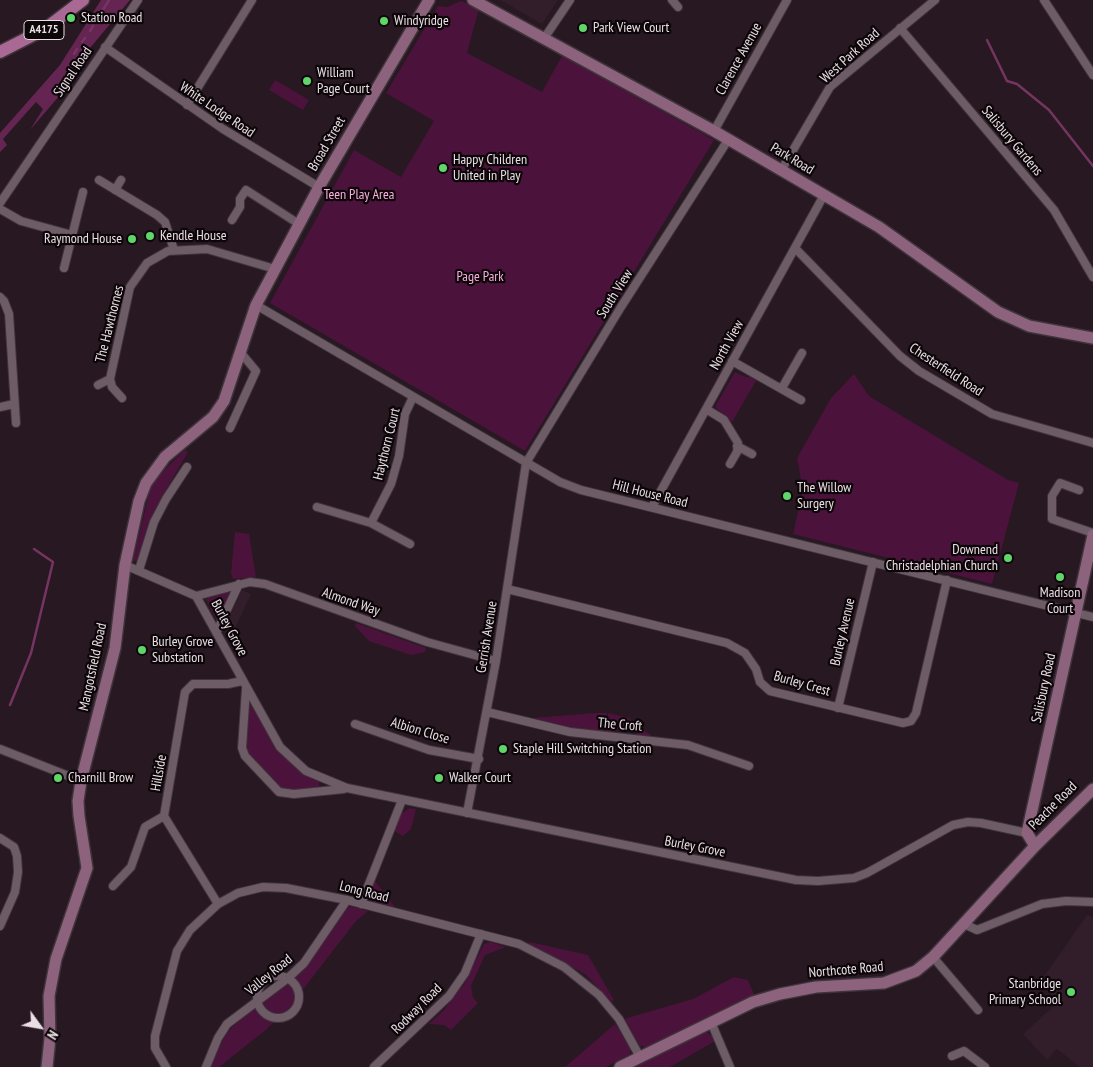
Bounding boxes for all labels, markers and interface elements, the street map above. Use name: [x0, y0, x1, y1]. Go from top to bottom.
place label: Station Road: [81, 10, 142, 26]
marker: Station Road: [65, 12, 77, 24]
place label: Windyridge: [394, 13, 449, 29]
marker: Windyridge: [378, 15, 390, 27]
road number: A4175: [24, 20, 64, 40]
place label: Park View Court: [593, 20, 669, 36]
street label: Clarence Avenue: [712, 20, 766, 98]
marker: Park View Court: [577, 22, 589, 34]
street label: West Park Road: [817, 25, 883, 87]
street label: Signal Road: [50, 44, 96, 100]
place label: William Page Court: [317, 65, 369, 98]
marker: William Page Court: [301, 75, 313, 87]
street label: White Lodge Road: [176, 79, 258, 141]
street label: Salisbury Gardens: [978, 103, 1046, 179]
street label: Broad Street: [305, 114, 349, 174]
street label: Park Road: [767, 140, 817, 178]
place label: Happy Children United in Play: [453, 152, 527, 184]
marker: Happy Children United in Play: [437, 162, 449, 174]
park label: Teen Play Area: [324, 187, 394, 203]
place label: Kendle House: [160, 228, 226, 244]
marker: Kendle House: [144, 230, 156, 242]
place label: Raymond House: [44, 231, 122, 247]
marker: Raymond House: [126, 233, 138, 245]
street label: South View: [593, 266, 637, 322]
park label: Page Park: [456, 269, 504, 285]
street label: The Hawthornes: [92, 284, 128, 364]
street label: North View: [707, 317, 747, 373]
street label: Chesterfield Road: [906, 340, 986, 400]
street label: Haythorn Court: [370, 406, 404, 482]
street label: Hill House Road: [611, 477, 689, 511]
place label: The Willow Surgery: [797, 480, 851, 512]
marker: The Willow Surgery: [781, 490, 793, 502]
place label: Downend Christadelphian Church: [886, 542, 998, 574]
marker: Downend Christadelphian Church: [1002, 552, 1014, 564]
marker: Madison Court: [1054, 571, 1066, 583]
street label: Almond Way: [320, 584, 382, 620]
place label: Madison Court: [1040, 585, 1080, 618]
street label: Burley Grove: [207, 597, 251, 659]
street label: Burley Avenue: [827, 597, 859, 667]
street label: Gerrish Avenue: [473, 600, 501, 674]
street label: Mangotsfield Road: [75, 622, 111, 712]
place label: Burley Grove Substation: [152, 634, 213, 666]
marker: Burley Grove Substation: [136, 644, 148, 656]
street label: Salisbury Road: [1028, 652, 1060, 724]
street label: Burley Crest: [772, 668, 832, 700]
street label: Albion Close: [389, 714, 451, 748]
street label: The Croft: [597, 715, 643, 735]
place label: Staple Hill Switching Station: [513, 741, 651, 757]
marker: Staple Hill Switching Station: [497, 743, 509, 755]
street label: Hillside: [148, 753, 170, 793]
place label: Charnill Brow: [68, 770, 133, 786]
place label: Walker Court: [449, 770, 511, 786]
marker: Charnill Brow: [52, 772, 64, 784]
marker: Walker Court: [433, 772, 445, 784]
street label: Peache Road: [1025, 778, 1081, 834]
street label: Burley Grove: [663, 833, 727, 861]
street label: Long Road: [338, 878, 390, 906]
street label: Valley Road: [242, 951, 296, 999]
street label: Northcote Road: [808, 958, 884, 982]
place label: Stanbridge Primary School: [989, 976, 1061, 1009]
street label: Rodway Road: [388, 980, 446, 1038]
marker: Stanbridge Primary School: [1065, 986, 1077, 998]
north arrow: [15, 1002, 65, 1052]
text: N: [43, 1027, 62, 1043]

